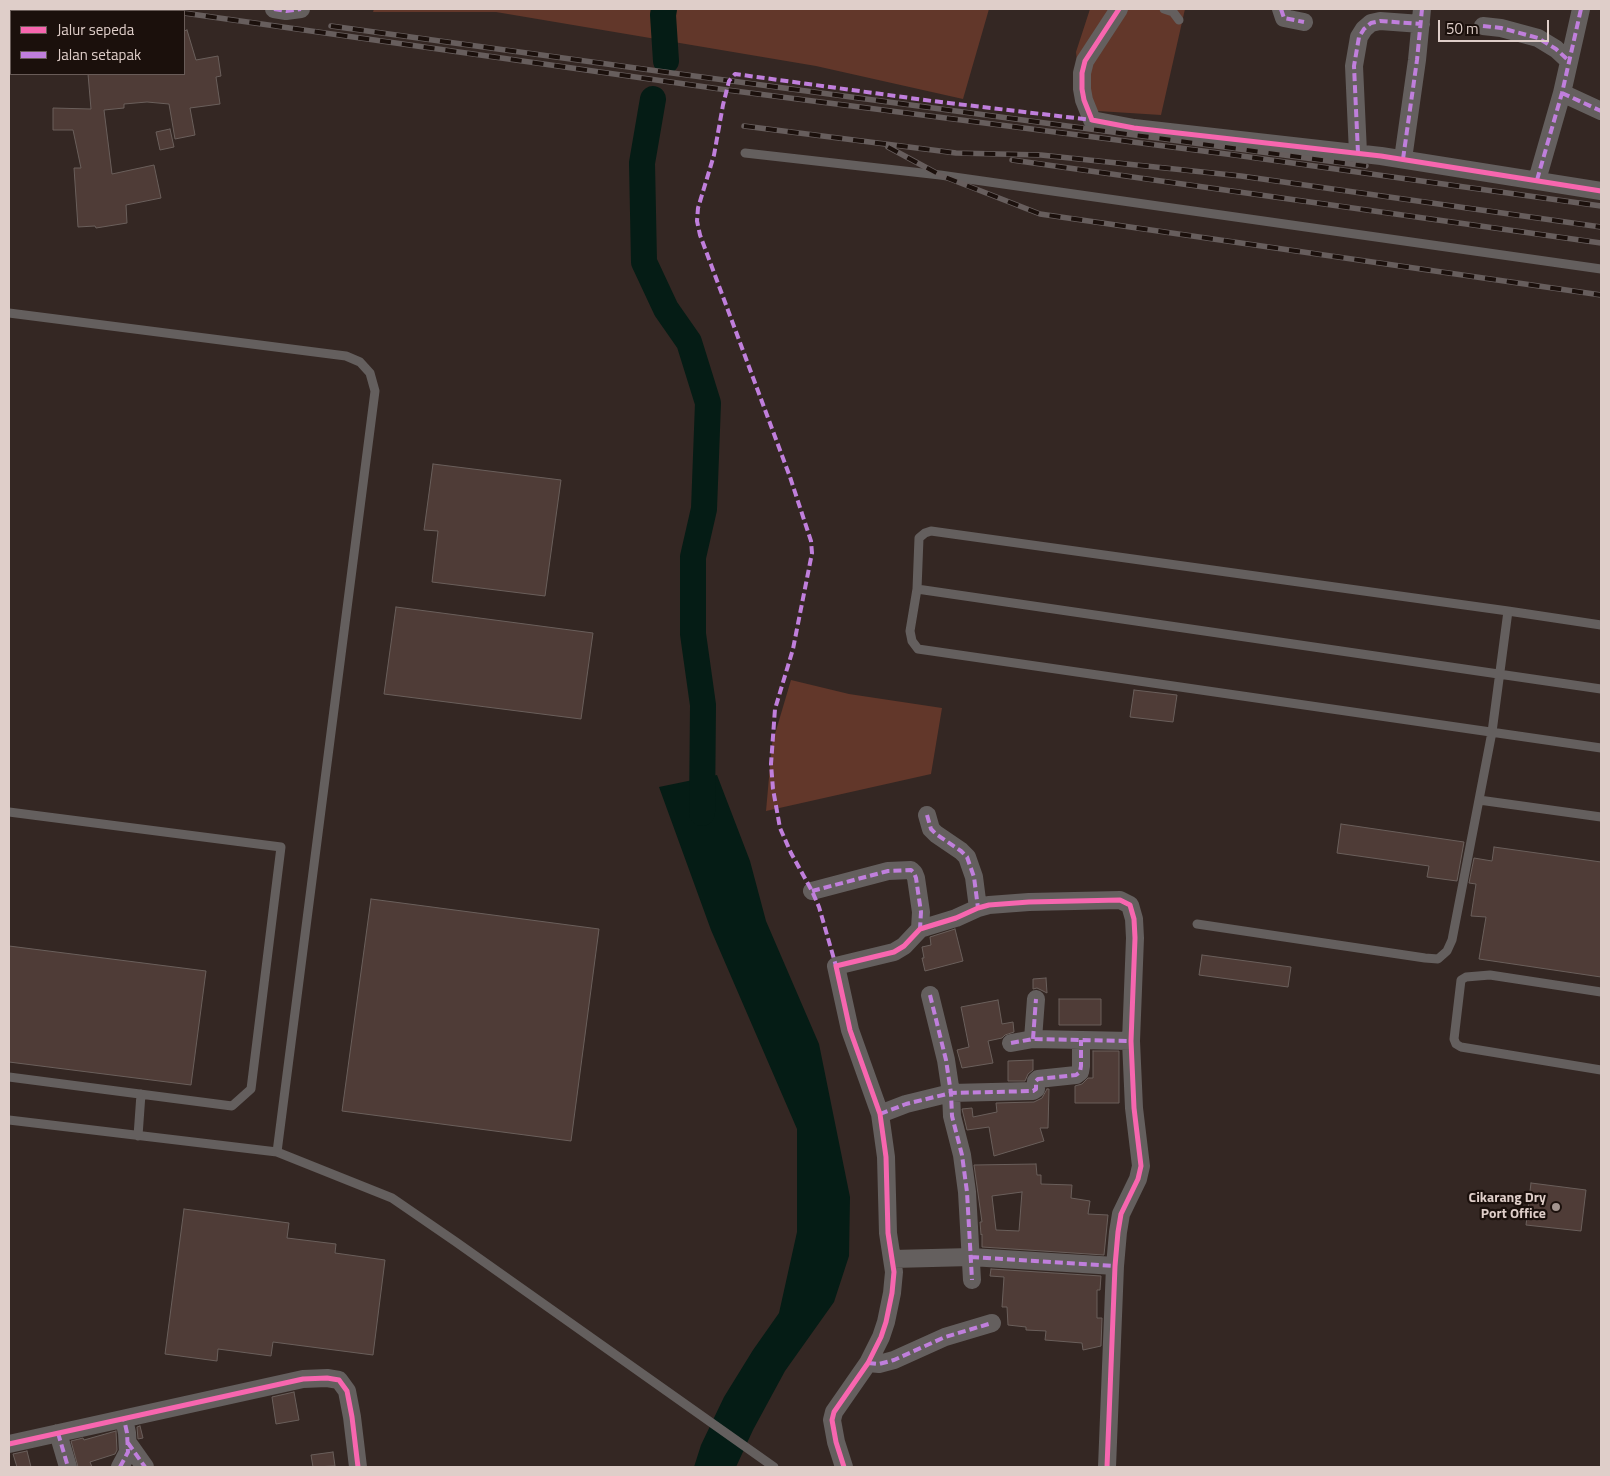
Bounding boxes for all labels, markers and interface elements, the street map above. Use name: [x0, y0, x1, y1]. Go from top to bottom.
legend: [10, 10, 185, 75]
scale bar: [1440, 10, 1551, 42]
text: 50 m: [1446, 17, 1479, 40]
text: Jalur sepeda: [57, 18, 134, 41]
text: Jalan setapak: [57, 43, 141, 66]
place label: Cikarang Dry Port Office: [1469, 1191, 1546, 1224]
marker: Cikarang Dry Port Office: [1550, 1201, 1562, 1213]

